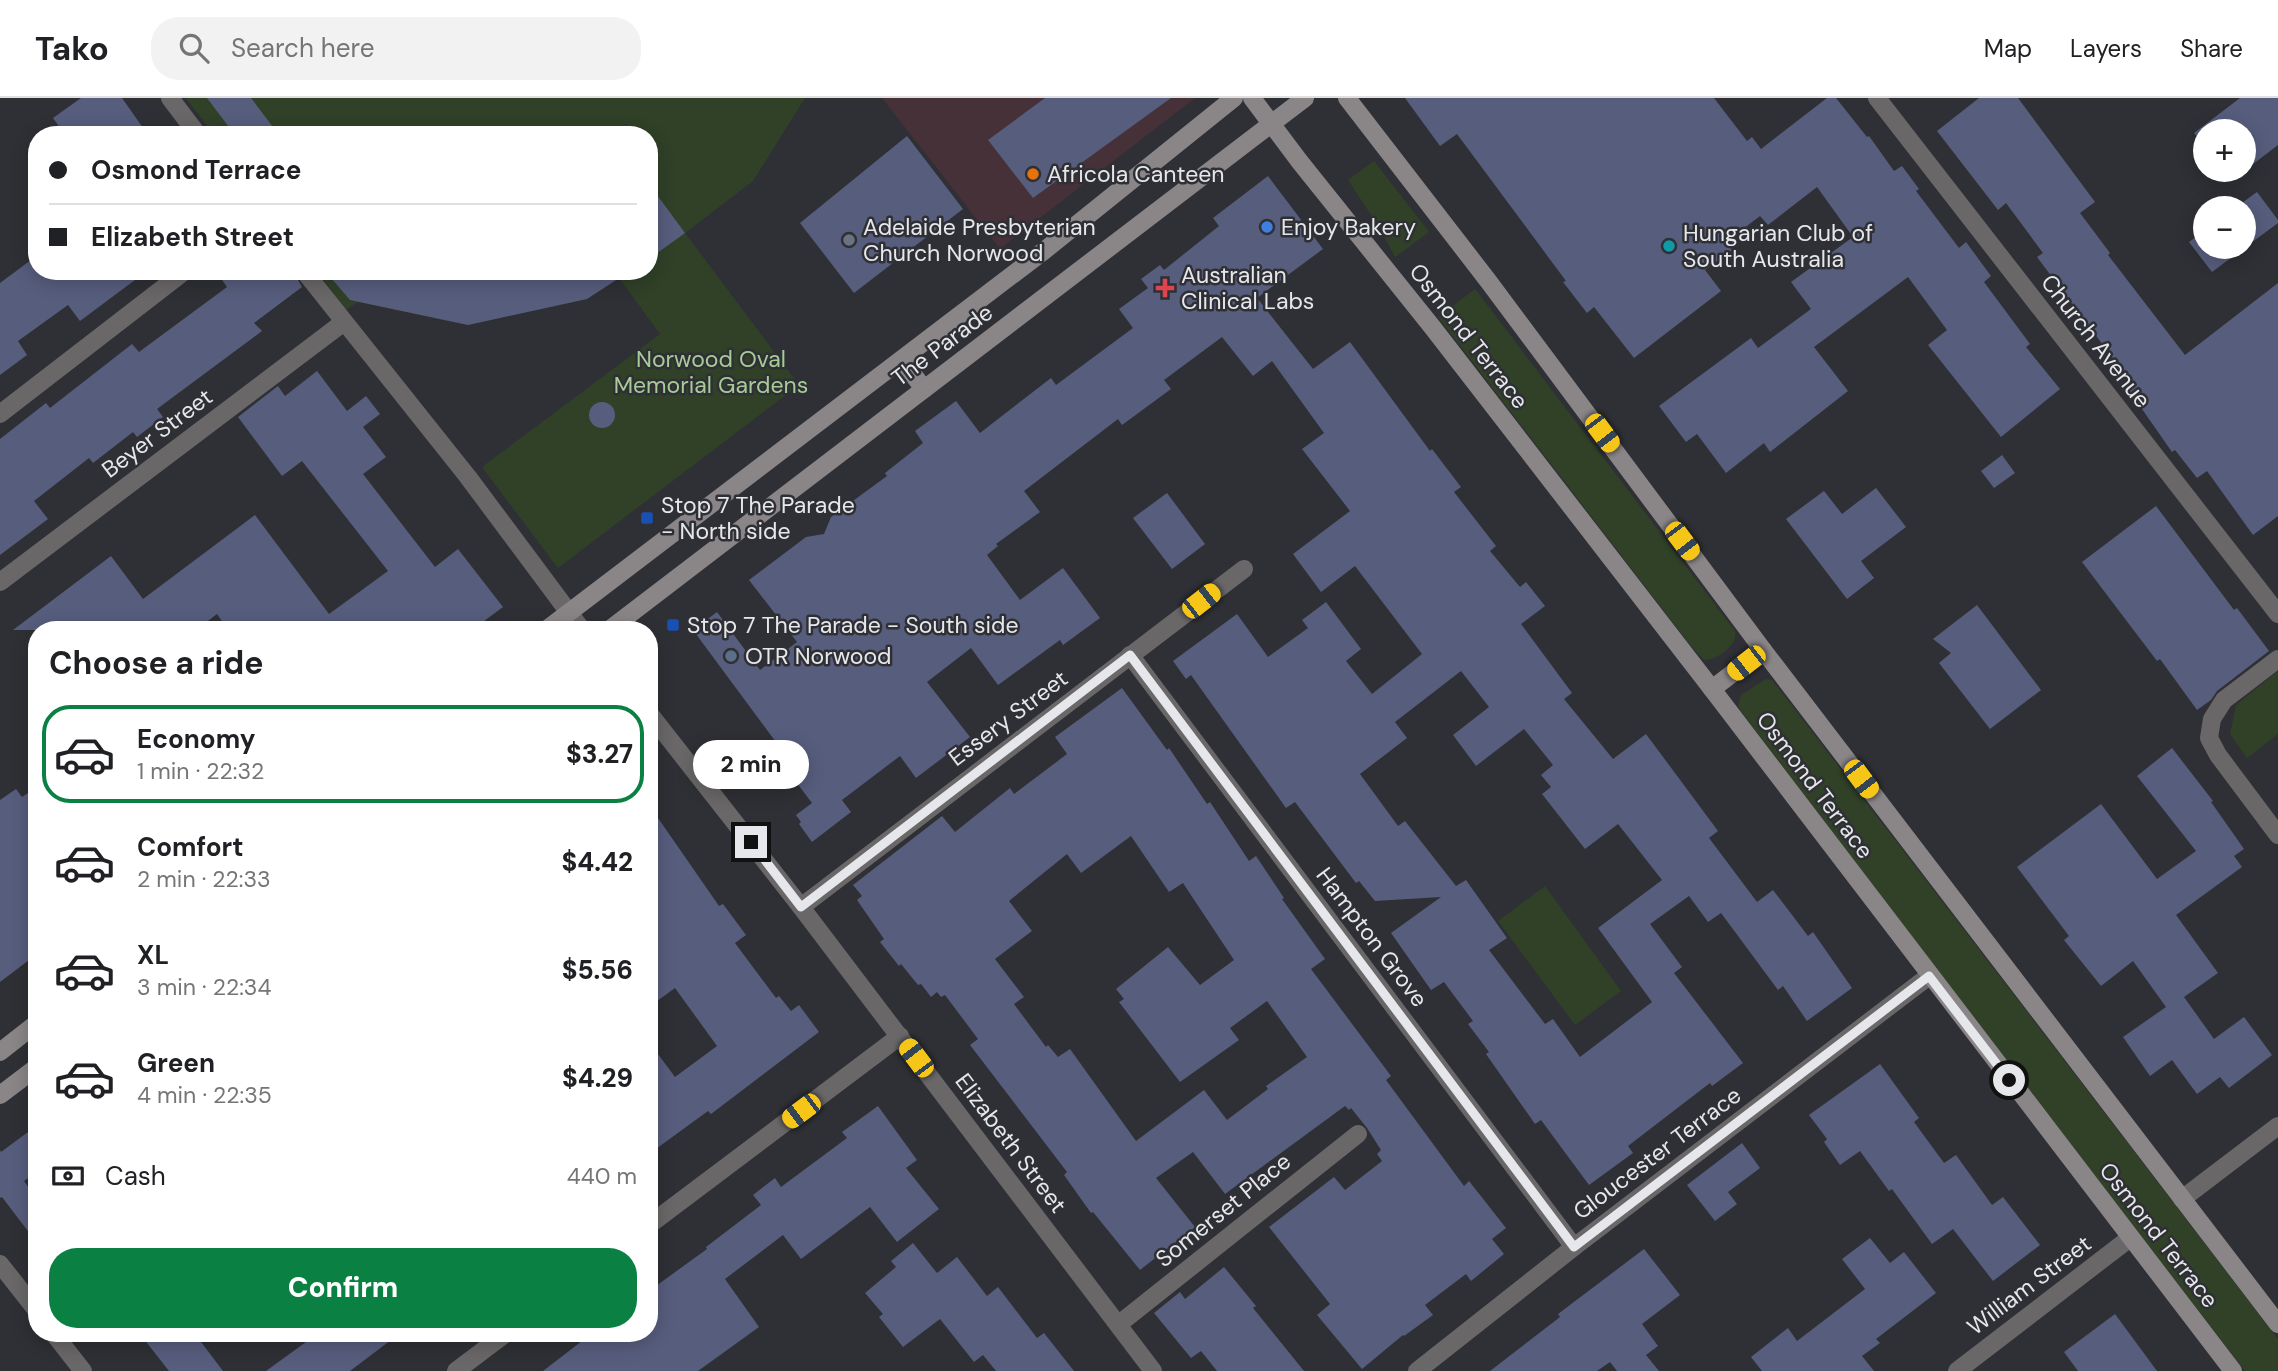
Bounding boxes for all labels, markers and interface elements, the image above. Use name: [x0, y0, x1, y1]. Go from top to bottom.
search box: [151, 17, 641, 80]
text: Tako: [35, 27, 109, 70]
icon: search: [175, 29, 213, 67]
text: Search here: [231, 31, 374, 65]
text: Map: [1984, 33, 2032, 64]
text: Layers: [2070, 33, 2142, 64]
text: Share: [2180, 33, 2243, 64]
map controls: [2193, 119, 2256, 259]
button: +: [2193, 119, 2256, 182]
text: Osmond Terrace: [91, 153, 302, 187]
place label: Africola Canteen: [1047, 159, 1225, 189]
marker: Africola Canteen: [1025, 166, 1041, 182]
button: −: [2193, 196, 2256, 259]
place label: Adelaide Presbyterian Church Norwood: [863, 212, 1096, 268]
place label: Enjoy Bakery: [1281, 212, 1416, 242]
place label: Hungarian Club of South Australia: [1683, 218, 1873, 274]
marker: Enjoy Bakery: [1259, 219, 1275, 235]
text: Elizabeth Street: [91, 220, 294, 254]
marker: Adelaide Presbyterian Church Norwood: [841, 232, 857, 248]
marker: Hungarian Club of South Australia: [1661, 238, 1677, 254]
street label: Osmond Terrace: [1403, 257, 1535, 415]
place label: Australian Clinical Labs: [1181, 260, 1314, 316]
street label: Church Avenue: [2034, 268, 2158, 414]
marker: Australian Clinical Labs: [1155, 278, 1175, 298]
street label: The Parade: [885, 297, 999, 393]
park label: Norwood Oval Memorial Gardens: [614, 344, 808, 400]
street label: Beyer Street: [96, 382, 218, 484]
car: [1581, 410, 1624, 456]
place label: Stop 7 The Parade - North side: [661, 490, 855, 546]
marker: Stop 7 The Parade - North side: [639, 510, 655, 526]
car: [1661, 518, 1704, 564]
car: [1178, 580, 1225, 622]
place label: Stop 7 The Parade - South side: [687, 610, 1018, 640]
marker: Stop 7 The Parade - South side: [665, 617, 681, 633]
place label: OTR Norwood: [745, 641, 892, 671]
text: Choose a ride: [49, 642, 264, 684]
car: [1723, 642, 1770, 684]
marker: OTR Norwood: [723, 648, 739, 664]
street label: Essery Street: [942, 663, 1074, 773]
street label: Osmond Terrace: [1750, 705, 1880, 865]
text: Economy: [137, 722, 255, 756]
icon: car: [53, 723, 116, 786]
text: $3.27: [566, 737, 633, 771]
callout: 2 min: [693, 740, 809, 790]
text: 2 min: [720, 749, 782, 779]
text: 1 min · 22:32: [137, 756, 264, 786]
car: [1840, 756, 1883, 802]
route end: [735, 826, 767, 858]
text: Comfort: [137, 830, 243, 864]
icon: car: [53, 831, 116, 894]
text: $4.42: [561, 845, 633, 879]
street label: Hampton Grove: [1310, 861, 1434, 1013]
text: 2 min · 22:33: [137, 864, 271, 894]
text: XL: [137, 938, 169, 972]
icon: car: [53, 939, 116, 1002]
text: $5.56: [562, 953, 633, 987]
text: 3 min · 22:34: [137, 972, 271, 1002]
car: [895, 1035, 938, 1081]
text: Green: [137, 1046, 215, 1080]
icon: car: [53, 1047, 116, 1110]
text: $4.29: [562, 1061, 633, 1095]
route start: [1993, 1064, 2025, 1096]
street label: Elizabeth Street: [949, 1067, 1073, 1219]
text: 4 min · 22:35: [137, 1080, 272, 1110]
street label: Gloucester Terrace: [1567, 1080, 1747, 1226]
car: [778, 1090, 825, 1132]
street label: Somerset Place: [1149, 1146, 1297, 1274]
street label: Osmond Terrace: [2093, 1156, 2225, 1314]
icon: cash: [49, 1157, 87, 1195]
text: Cash: [105, 1159, 166, 1193]
text: 440 m: [567, 1161, 637, 1191]
street label: William Street: [1961, 1229, 2097, 1341]
button: Confirm: [49, 1248, 637, 1328]

